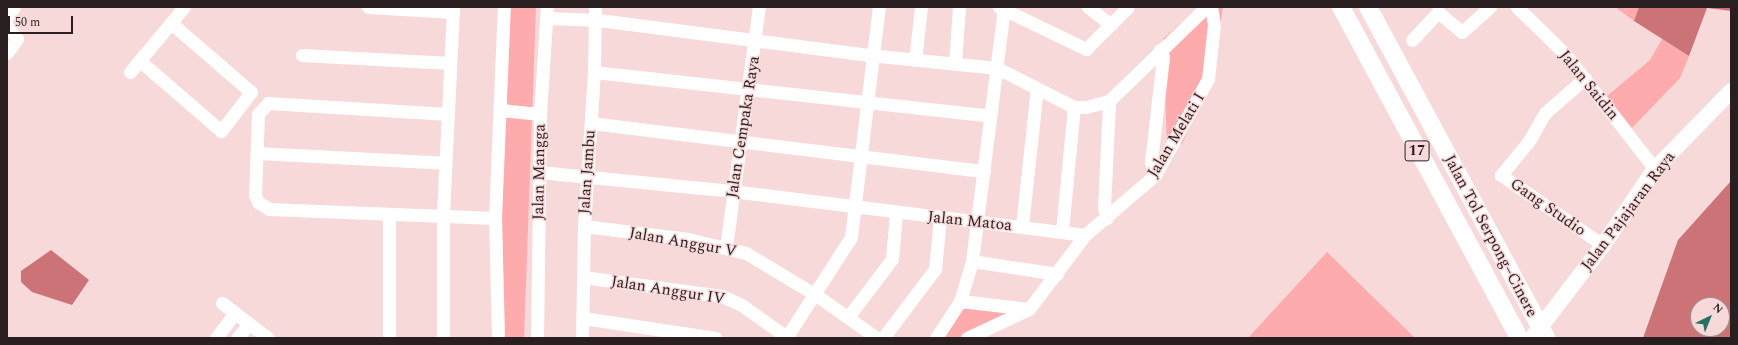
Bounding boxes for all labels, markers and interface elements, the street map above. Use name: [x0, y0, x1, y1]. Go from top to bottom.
scale bar: [10, 8, 75, 34]
text: 50 m: [15, 13, 40, 32]
street label: Jalan Saidin: [1555, 46, 1623, 124]
street label: Jalan Cempaka Raya: [722, 54, 764, 200]
street label: Jalan Melati I: [1143, 89, 1209, 181]
street label: Jalan Mangga: [529, 124, 549, 220]
street label: Jalan Jambu: [574, 129, 600, 215]
road number: 17: [1404, 138, 1430, 164]
street label: Jalan Pajajaran Raya: [1577, 148, 1679, 274]
street label: Jalan Tol Serpong–Cinere: [1440, 152, 1542, 320]
street label: Gang Studio: [1506, 174, 1590, 240]
street label: Jalan Matoa: [927, 207, 1013, 235]
street label: Jalan Anggur V: [628, 223, 738, 261]
street label: Jalan Anggur IV: [610, 272, 726, 308]
north arrow: [1690, 297, 1730, 337]
text: N: [1709, 299, 1727, 318]

